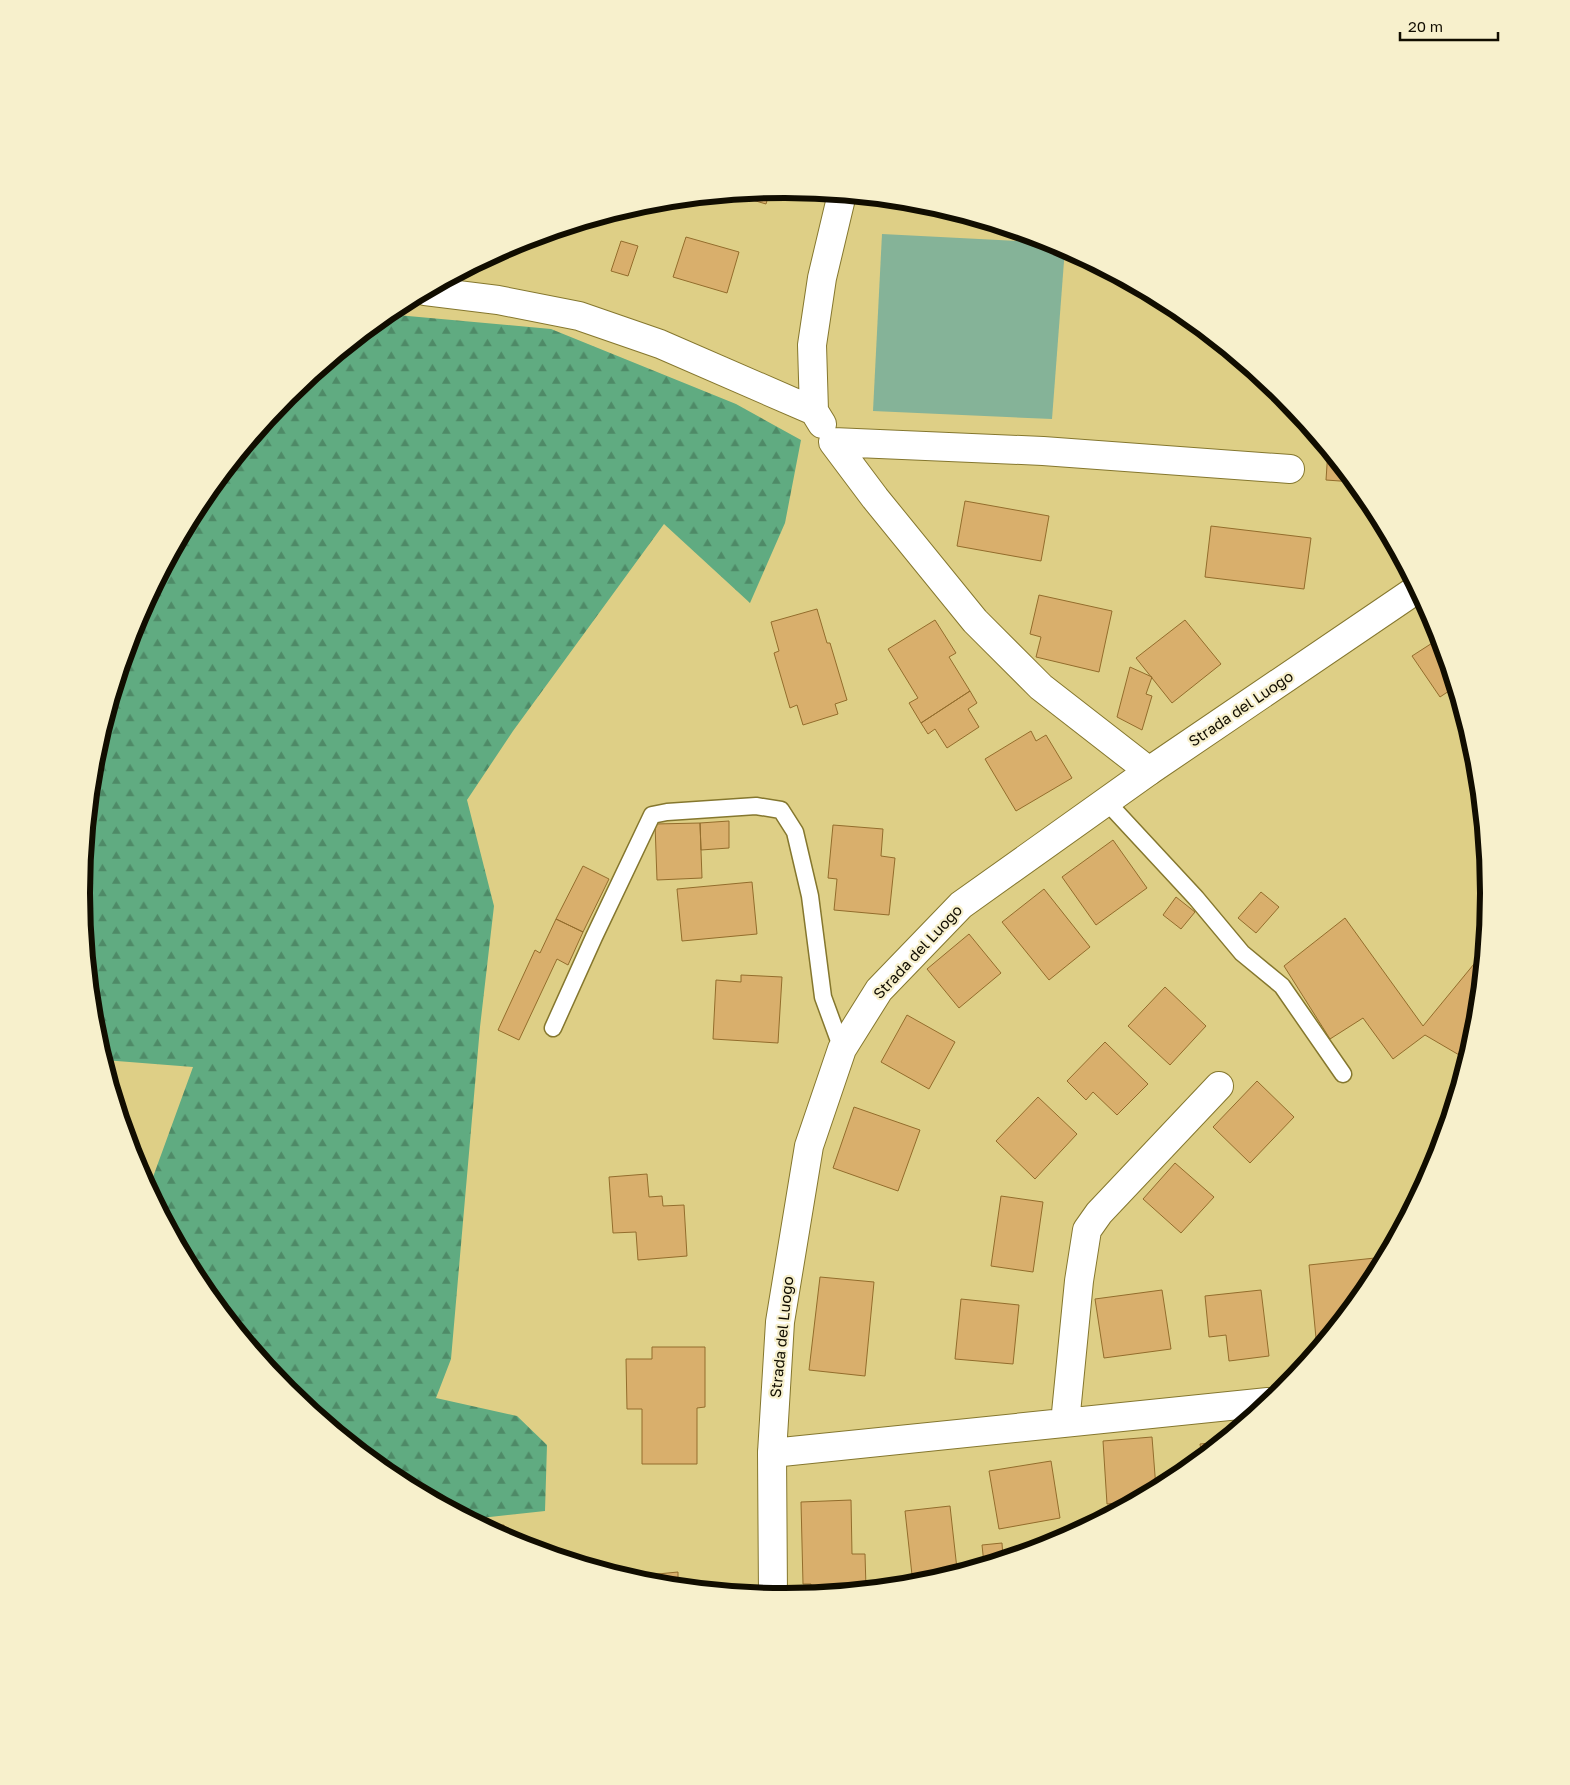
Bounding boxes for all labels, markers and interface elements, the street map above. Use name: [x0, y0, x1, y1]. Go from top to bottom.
scale bar: [1400, 10, 1498, 42]
text: 20 m: [1408, 17, 1443, 35]
street label: Strada del Luogo: [1185, 667, 1296, 750]
street label: Strada del Luogo: [869, 901, 965, 1002]
street label: Strada del Luogo: [766, 1275, 796, 1398]

